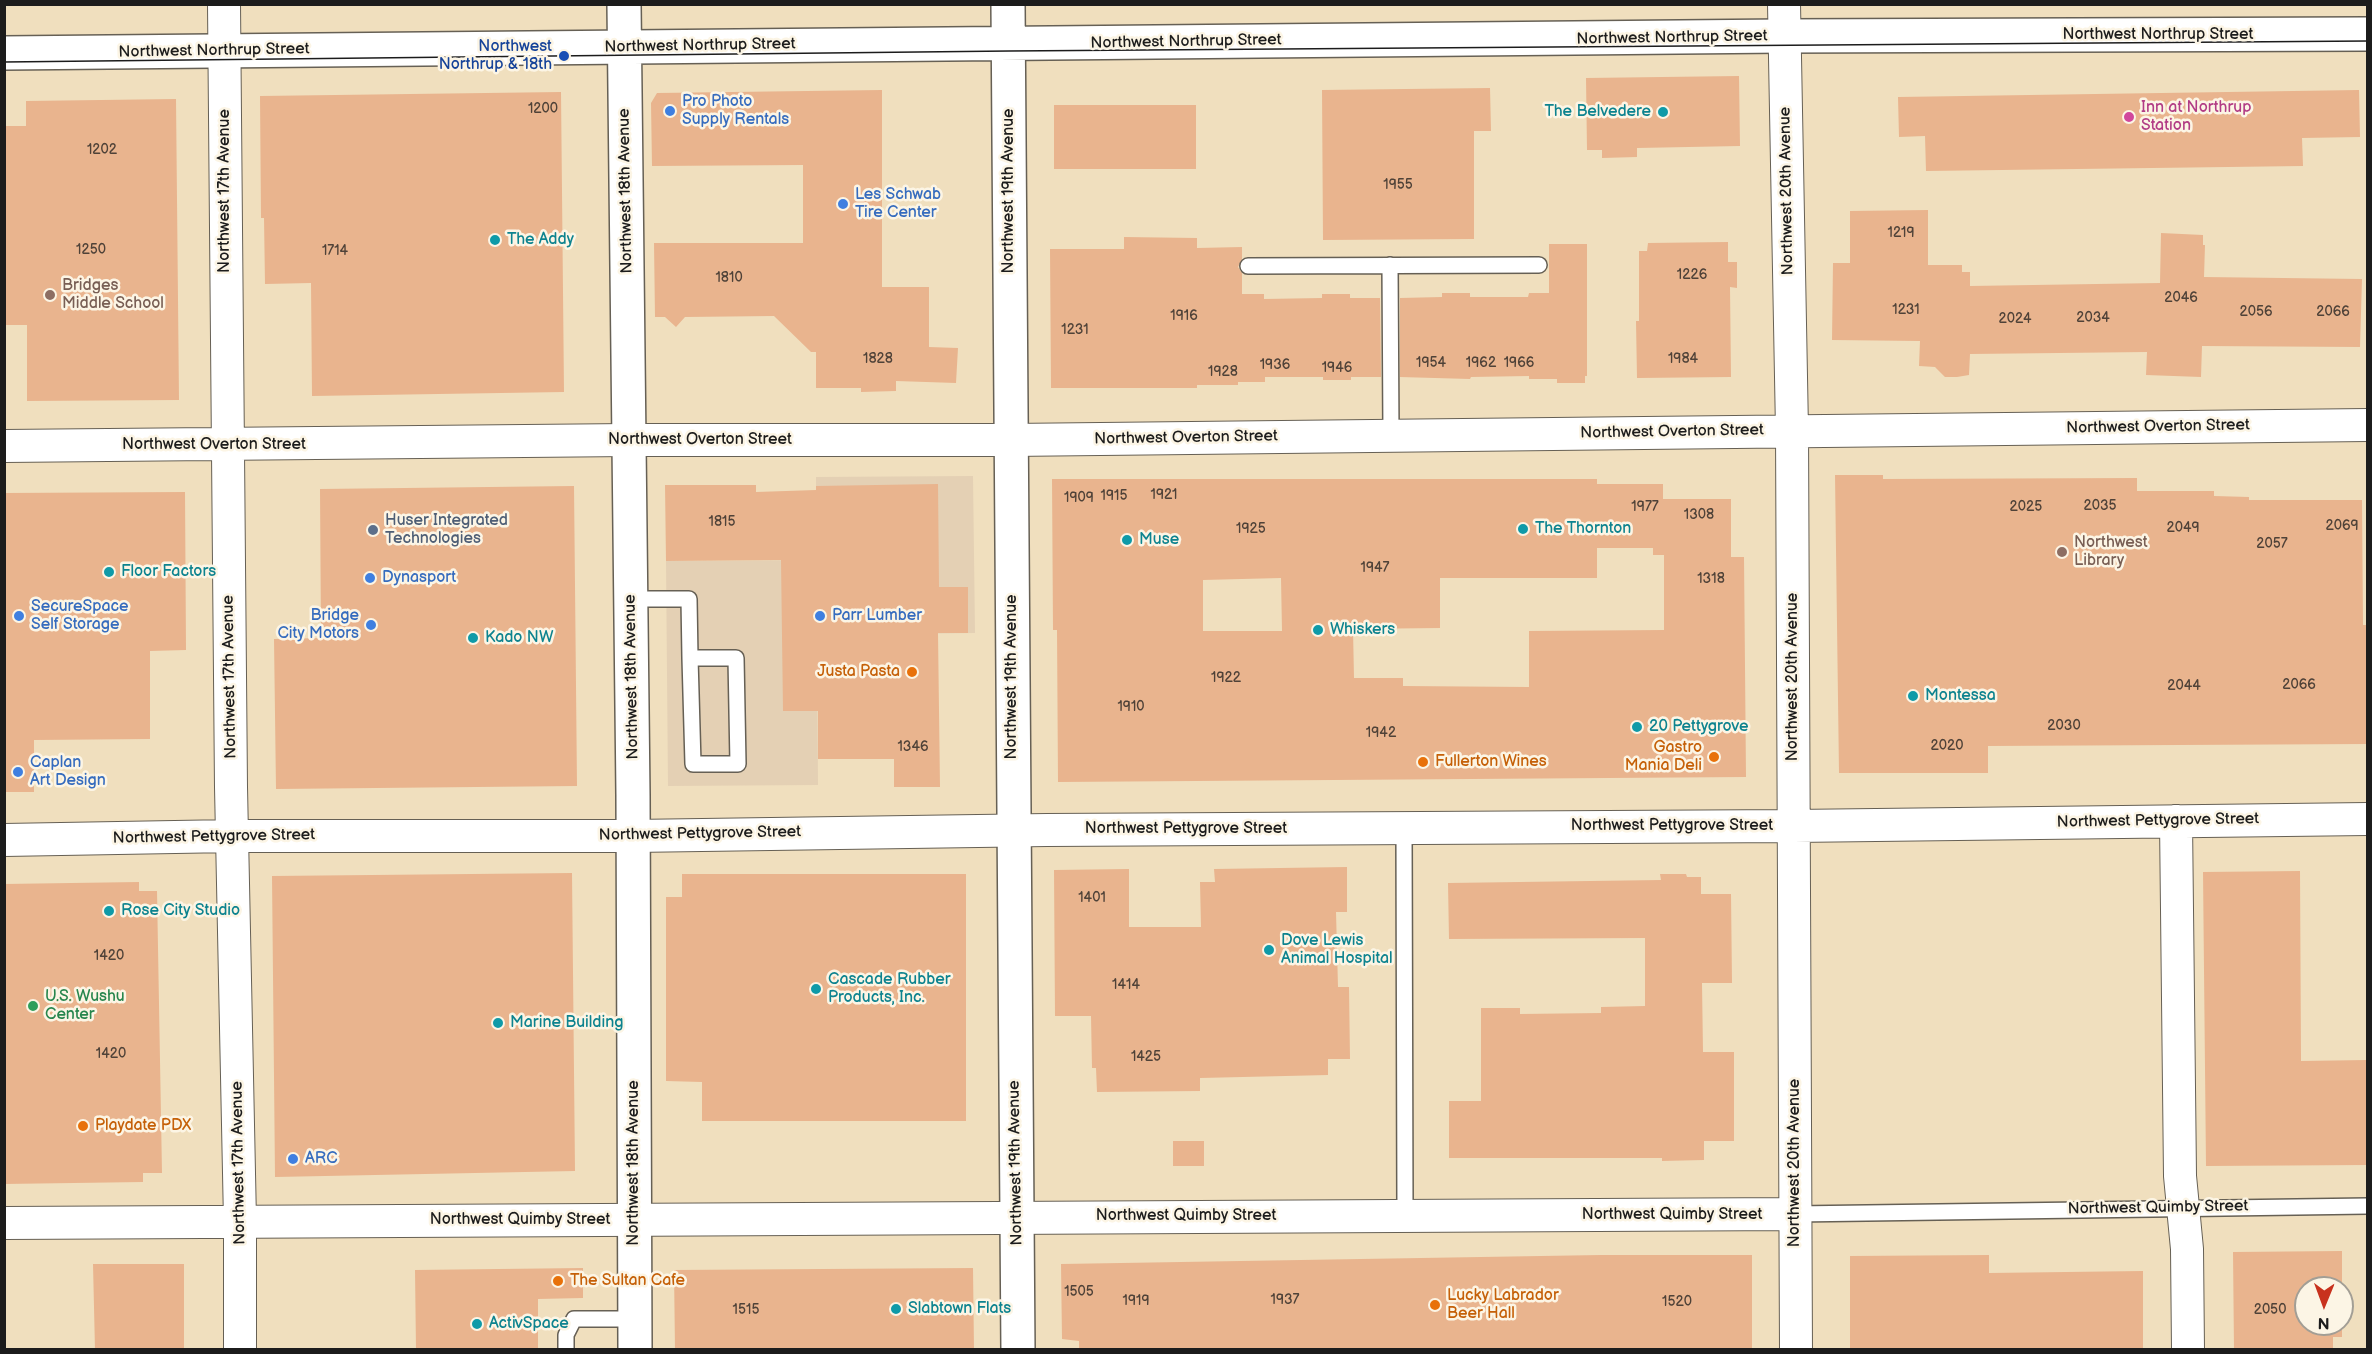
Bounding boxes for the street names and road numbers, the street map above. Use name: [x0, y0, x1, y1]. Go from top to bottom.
street label: Northwest Northrup Street: [2062, 25, 2254, 45]
street label: Northwest Northrup Street: [1576, 27, 1768, 49]
street label: Northwest Northrup Street: [1090, 31, 1282, 53]
street label: Northwest Northrup Street: [604, 35, 796, 57]
street label: Northwest Northrup Street: [118, 40, 310, 62]
street label: Northwest 20th Avenue: [1776, 107, 1798, 275]
street label: Northwest 18th Avenue: [615, 108, 637, 274]
street label: Northwest 19th Avenue: [999, 108, 1019, 274]
street label: Northwest 17th Avenue: [215, 109, 235, 273]
street label: Northwest Overton Street: [2066, 416, 2250, 438]
street label: Northwest Overton Street: [1580, 421, 1764, 443]
street label: Northwest Overton Street: [1094, 427, 1278, 449]
street label: Northwest Overton Street: [608, 430, 792, 450]
street label: Northwest Overton Street: [122, 435, 306, 455]
street label: Northwest 20th Avenue: [1783, 593, 1803, 761]
street label: Northwest 18th Avenue: [621, 594, 643, 760]
street label: Northwest 19th Avenue: [1002, 594, 1022, 760]
street label: Northwest 17th Avenue: [219, 595, 241, 759]
street label: Northwest Pettygrove Street: [2057, 810, 2259, 832]
street label: Northwest Pettygrove Street: [1571, 816, 1773, 836]
street label: Northwest Pettygrove Street: [1085, 819, 1287, 839]
street label: Northwest Pettygrove Street: [599, 823, 801, 845]
street label: Northwest Pettygrove Street: [113, 826, 315, 848]
street label: Northwest 20th Avenue: [1785, 1079, 1805, 1247]
street label: Northwest 18th Avenue: [624, 1080, 644, 1246]
street label: Northwest 19th Avenue: [1005, 1080, 1027, 1246]
street label: Northwest 17th Avenue: [228, 1081, 250, 1245]
street label: Northwest Quimby Street: [2067, 1197, 2249, 1219]
street label: Northwest Quimby Street: [1582, 1205, 1762, 1225]
street label: Northwest Quimby Street: [1096, 1206, 1276, 1226]
street label: Northwest Quimby Street: [430, 1210, 610, 1230]

